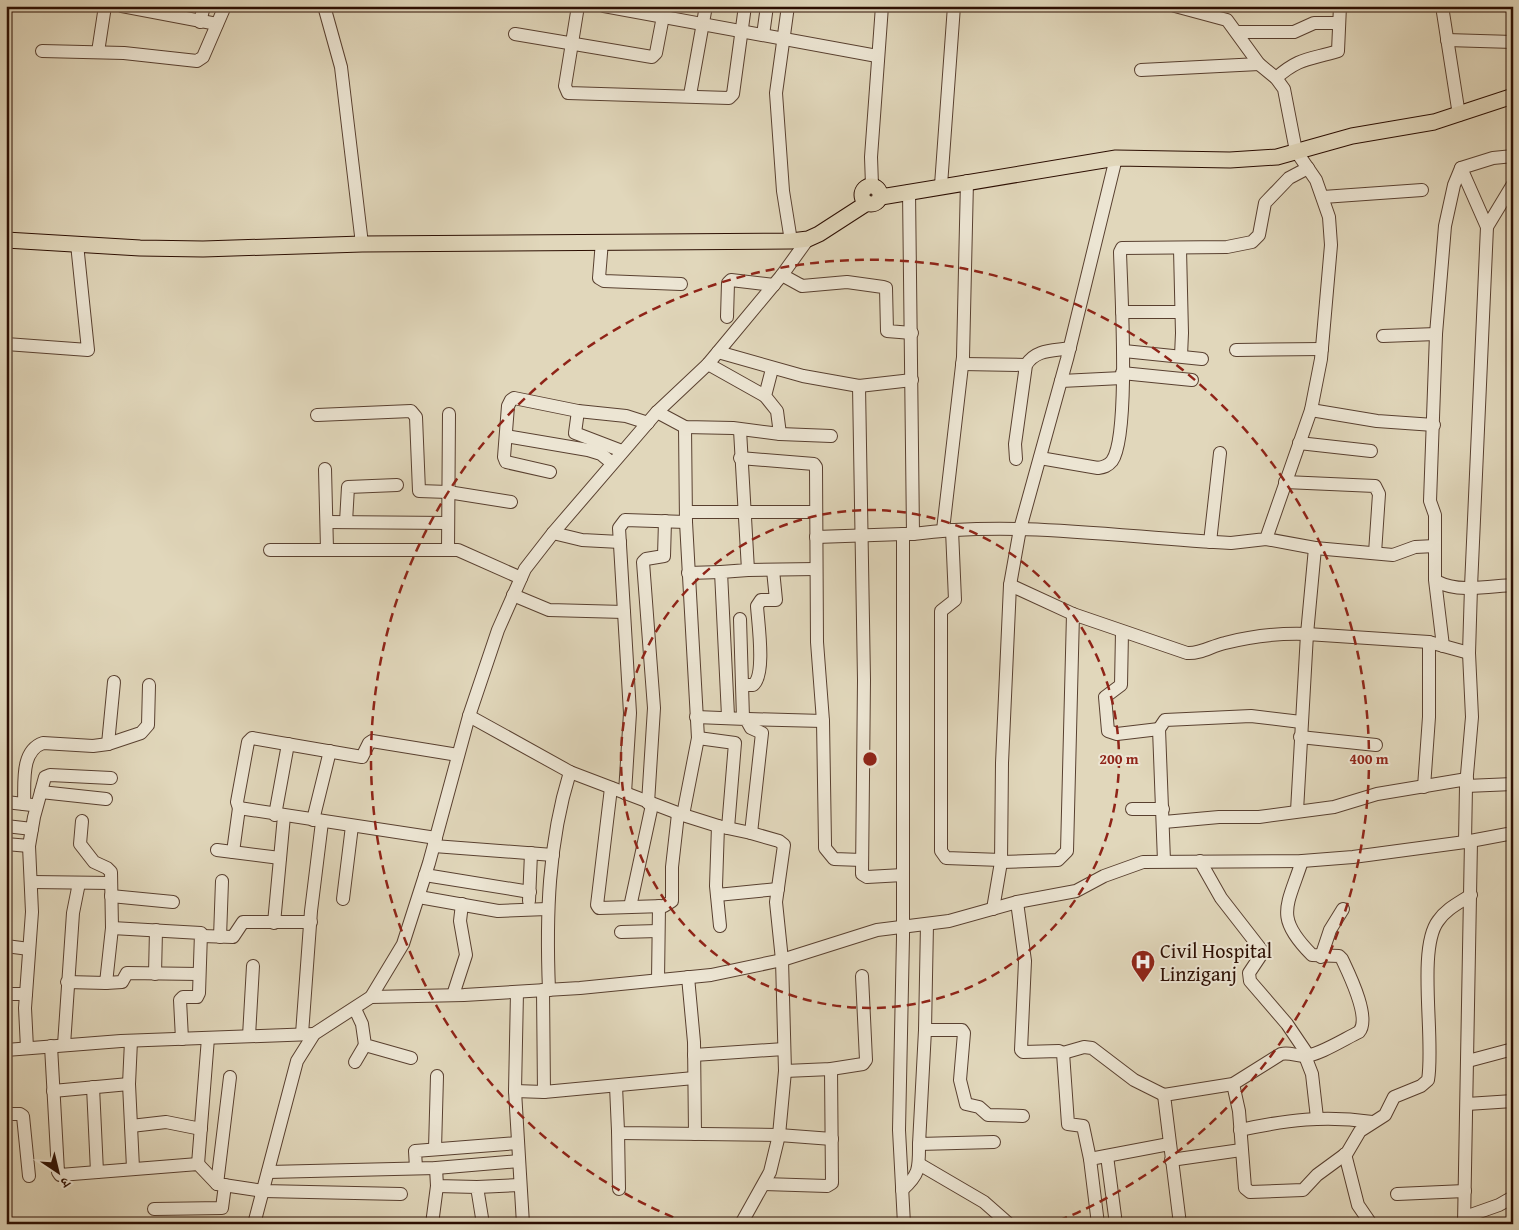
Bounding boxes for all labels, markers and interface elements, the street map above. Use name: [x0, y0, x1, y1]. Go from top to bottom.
text: 200 m: [1099, 748, 1139, 769]
text: 400 m: [1349, 748, 1389, 769]
centre of rings: [861, 750, 879, 768]
place label: Civil Hospital Linziganj: [1160, 936, 1272, 988]
hospital icon: Civil Hospital Linziganj: [1130, 949, 1156, 983]
north arrow: [32, 1148, 82, 1198]
text: उ: [56, 1172, 75, 1193]

